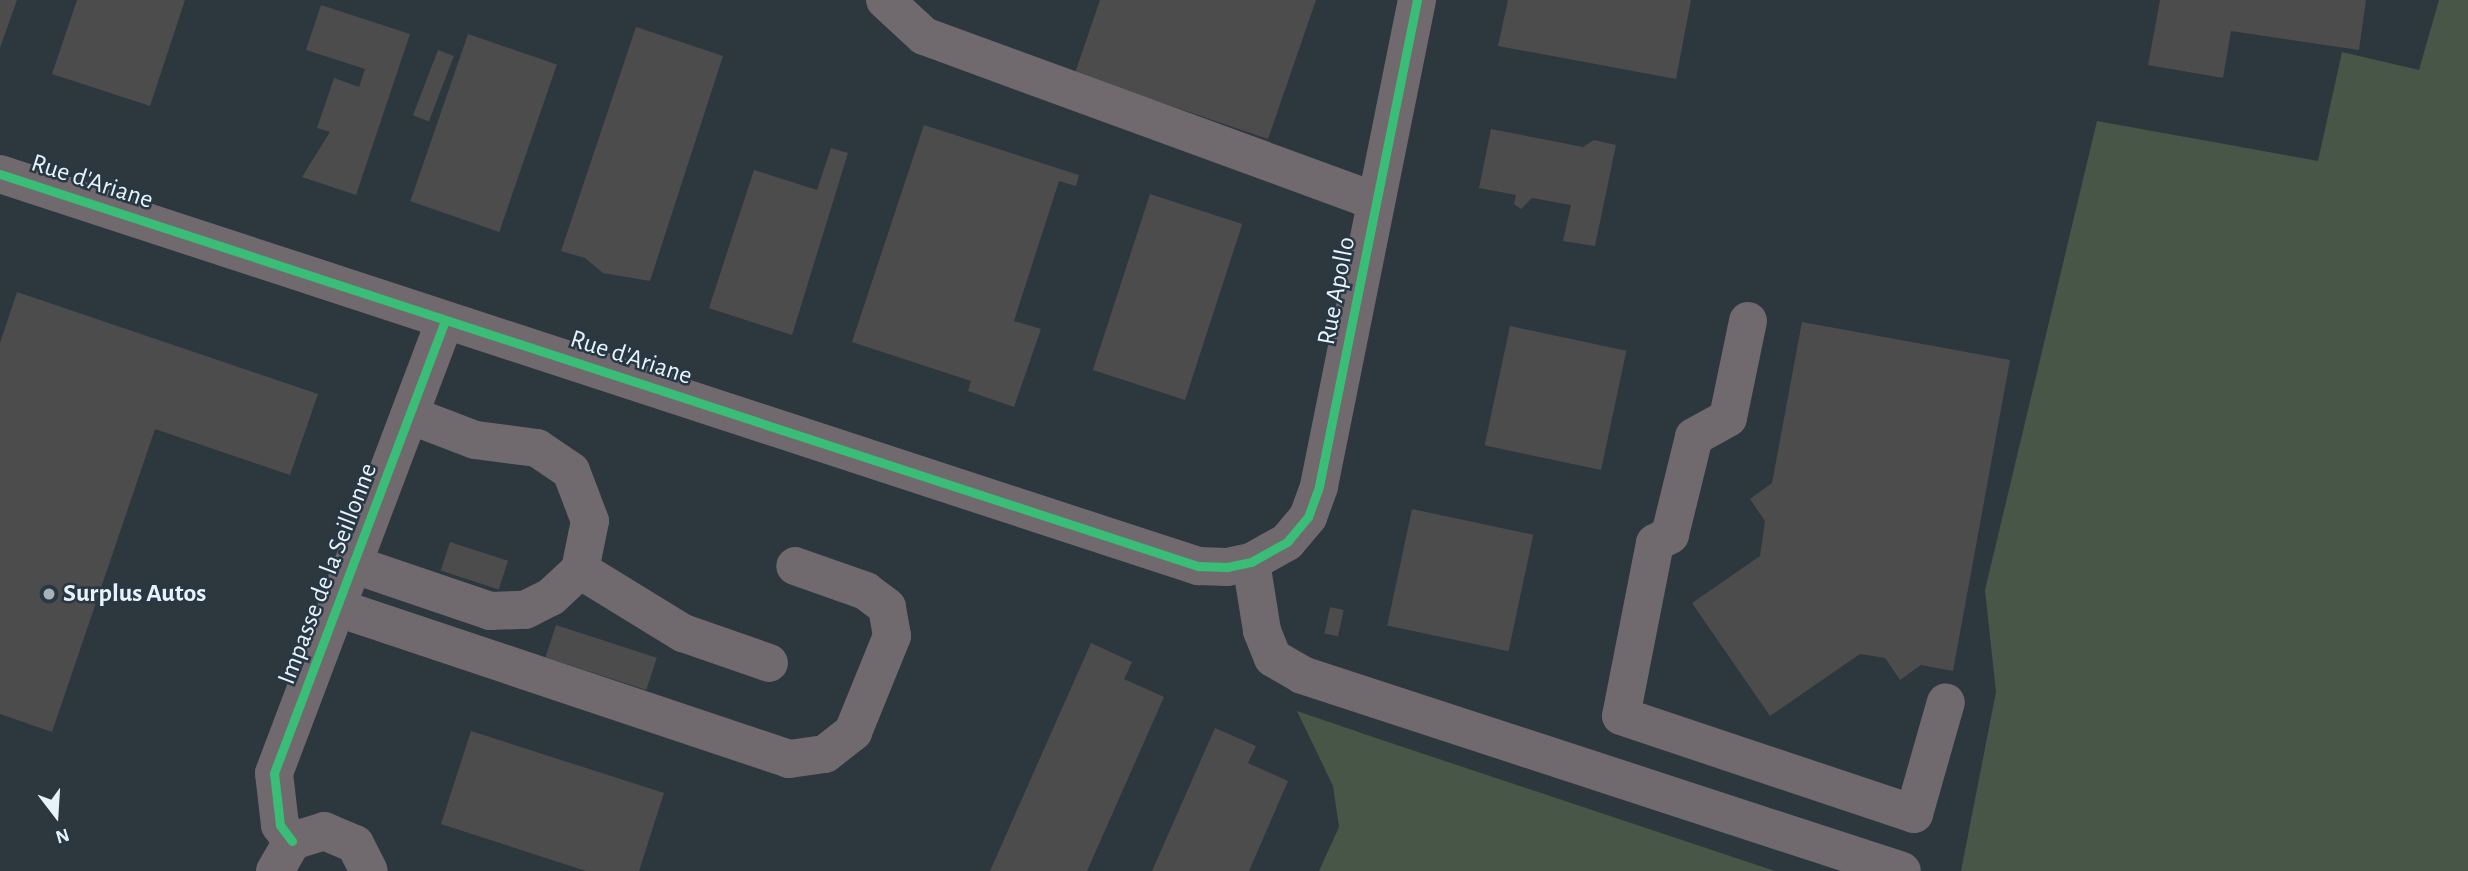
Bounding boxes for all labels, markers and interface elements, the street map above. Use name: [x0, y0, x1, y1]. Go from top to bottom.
street label: Rue d'Ariane: [27, 148, 157, 216]
street label: Rue Apollo: [1311, 234, 1363, 348]
street label: Rue d'Ariane: [566, 324, 696, 392]
street label: Impasse de la Seillonne: [271, 459, 385, 689]
place label: Surplus Autos: [63, 578, 206, 610]
marker: Surplus Autos: [41, 586, 57, 602]
north arrow: [21, 780, 91, 850]
text: N: [53, 825, 71, 847]

